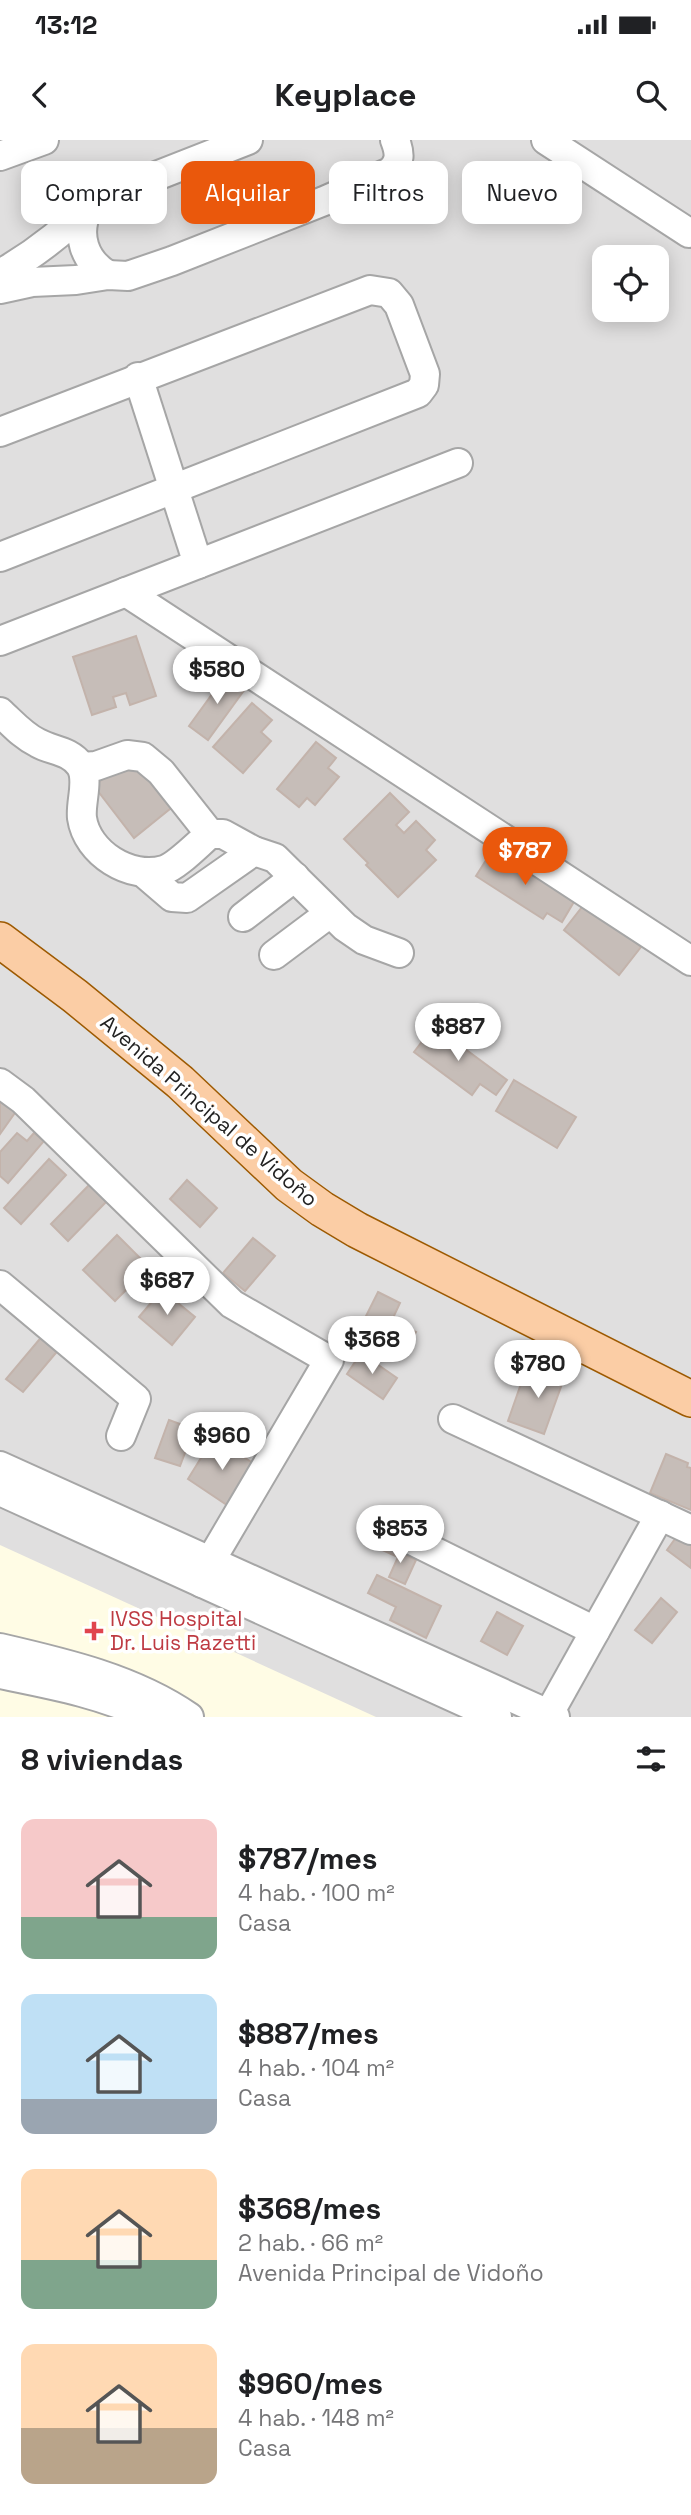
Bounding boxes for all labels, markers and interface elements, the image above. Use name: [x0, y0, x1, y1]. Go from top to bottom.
text: 13:12: [35, 8, 98, 42]
text: Keyplace: [274, 75, 417, 115]
icon: back: [21, 76, 59, 114]
icon: search: [632, 76, 670, 114]
chip: Comprar: [21, 161, 167, 224]
chip: Alquilar: [181, 161, 315, 224]
chip: Filtros: [329, 161, 448, 224]
chip: Nuevo: [462, 161, 582, 224]
map controls: [592, 245, 669, 322]
button: locate: [592, 245, 669, 322]
pin: $580: [176, 646, 258, 706]
text: $580: [189, 654, 245, 684]
pin: $787: [484, 828, 566, 887]
text: $787: [499, 835, 552, 865]
pin: $887: [417, 1004, 499, 1063]
street label: Avenida Principal de Vidoño: [95, 1009, 324, 1212]
text: $887: [431, 1011, 485, 1041]
pin: $687: [126, 1258, 208, 1317]
text: $687: [140, 1265, 194, 1295]
pin: $368: [331, 1316, 413, 1376]
text: $368: [344, 1324, 400, 1354]
pin: $780: [497, 1340, 579, 1400]
text: $780: [510, 1348, 566, 1378]
pin: $960: [181, 1412, 263, 1472]
text: $960: [193, 1420, 251, 1450]
pin: $853: [359, 1506, 441, 1565]
text: $853: [372, 1513, 428, 1543]
place label: IVSS Hospital Dr. Luis Razetti: [110, 1605, 256, 1656]
marker: IVSS Hospital Dr. Luis Razetti: [84, 1621, 104, 1641]
text: 8 viviendas: [21, 1740, 183, 1779]
icon: filters: [632, 1740, 670, 1778]
text: $787/mes: [238, 1839, 377, 1878]
icon: home: [77, 1847, 161, 1931]
text: 4 hab. · 100 m²: [238, 1878, 395, 1908]
text: Casa: [238, 1908, 291, 1938]
text: $887/mes: [238, 2014, 379, 2053]
icon: home: [77, 2022, 161, 2106]
text: 4 hab. · 104 m²: [238, 2053, 394, 2083]
text: Casa: [238, 2083, 291, 2113]
text: $368/mes: [238, 2189, 381, 2228]
icon: home: [77, 2197, 161, 2281]
text: 2 hab. · 66 m²: [238, 2228, 383, 2258]
text: Avenida Principal de Vidoño: [238, 2258, 544, 2288]
text: $960/mes: [238, 2364, 383, 2403]
icon: home: [77, 2372, 161, 2456]
text: 4 hab. · 148 m²: [238, 2403, 394, 2433]
text: Casa: [238, 2433, 291, 2463]

